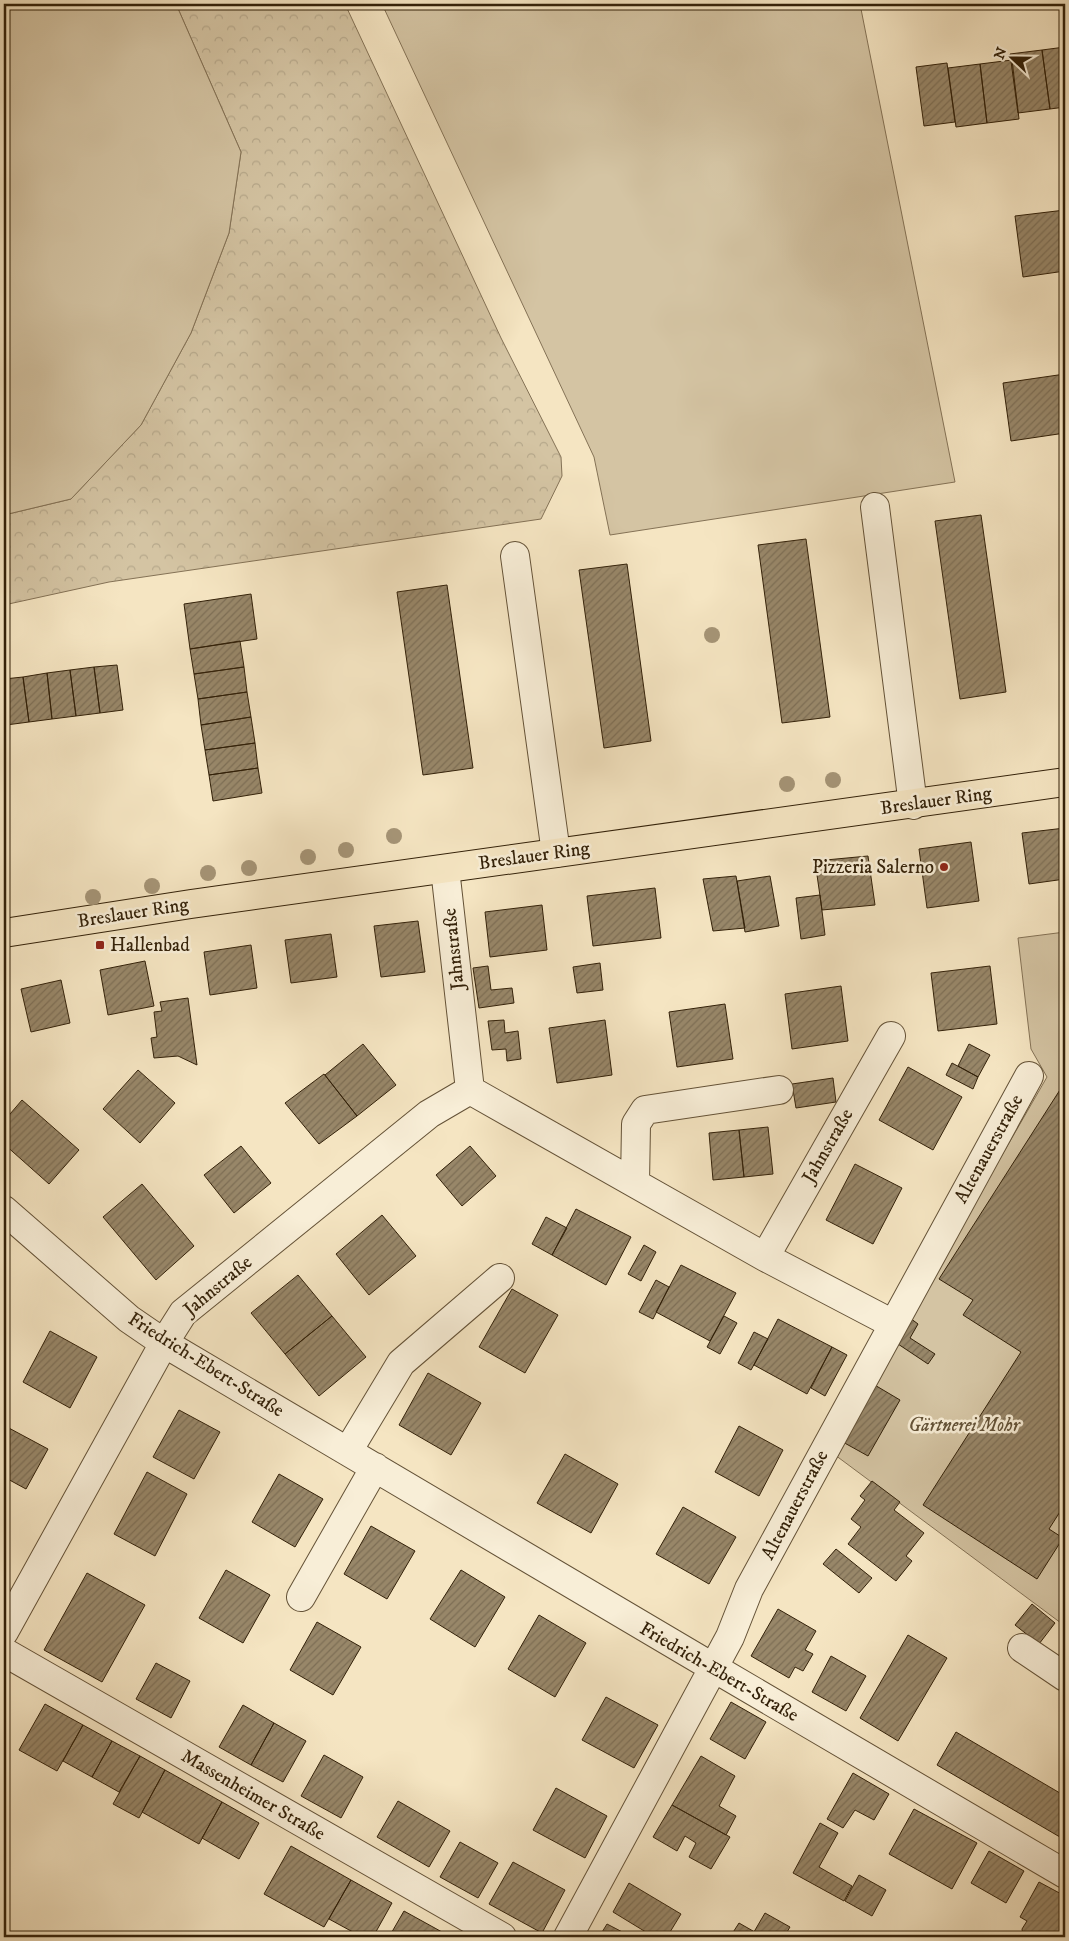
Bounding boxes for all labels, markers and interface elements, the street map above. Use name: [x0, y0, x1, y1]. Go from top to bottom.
north arrow: [986, 32, 1036, 82]
text: N: [990, 44, 1012, 62]
street label: Breslauer Ring: [879, 782, 994, 820]
street label: Breslauer Ring: [477, 837, 592, 875]
place label: Pizzeria Salerno: [812, 856, 934, 879]
marker: Pizzeria Salerno: [938, 861, 950, 873]
street label: Breslauer Ring: [76, 893, 191, 933]
street label: Jahnstraße: [438, 907, 470, 993]
place label: Hallenbad: [110, 934, 190, 957]
marker: Hallenbad: [94, 939, 106, 951]
street label: Altenauerstraße: [950, 1091, 1028, 1207]
street label: Jahnstraße: [797, 1105, 859, 1189]
street label: Jahnstraße: [178, 1251, 257, 1322]
street label: Friedrich-Ebert-Straße: [124, 1308, 288, 1422]
park label: Gärtnerei Mohr: [909, 1414, 1022, 1437]
street label: Altenauerstraße: [757, 1446, 834, 1564]
street label: Friedrich-Ebert-Straße: [636, 1617, 803, 1727]
street label: Massenheimer Straße: [177, 1744, 329, 1846]

